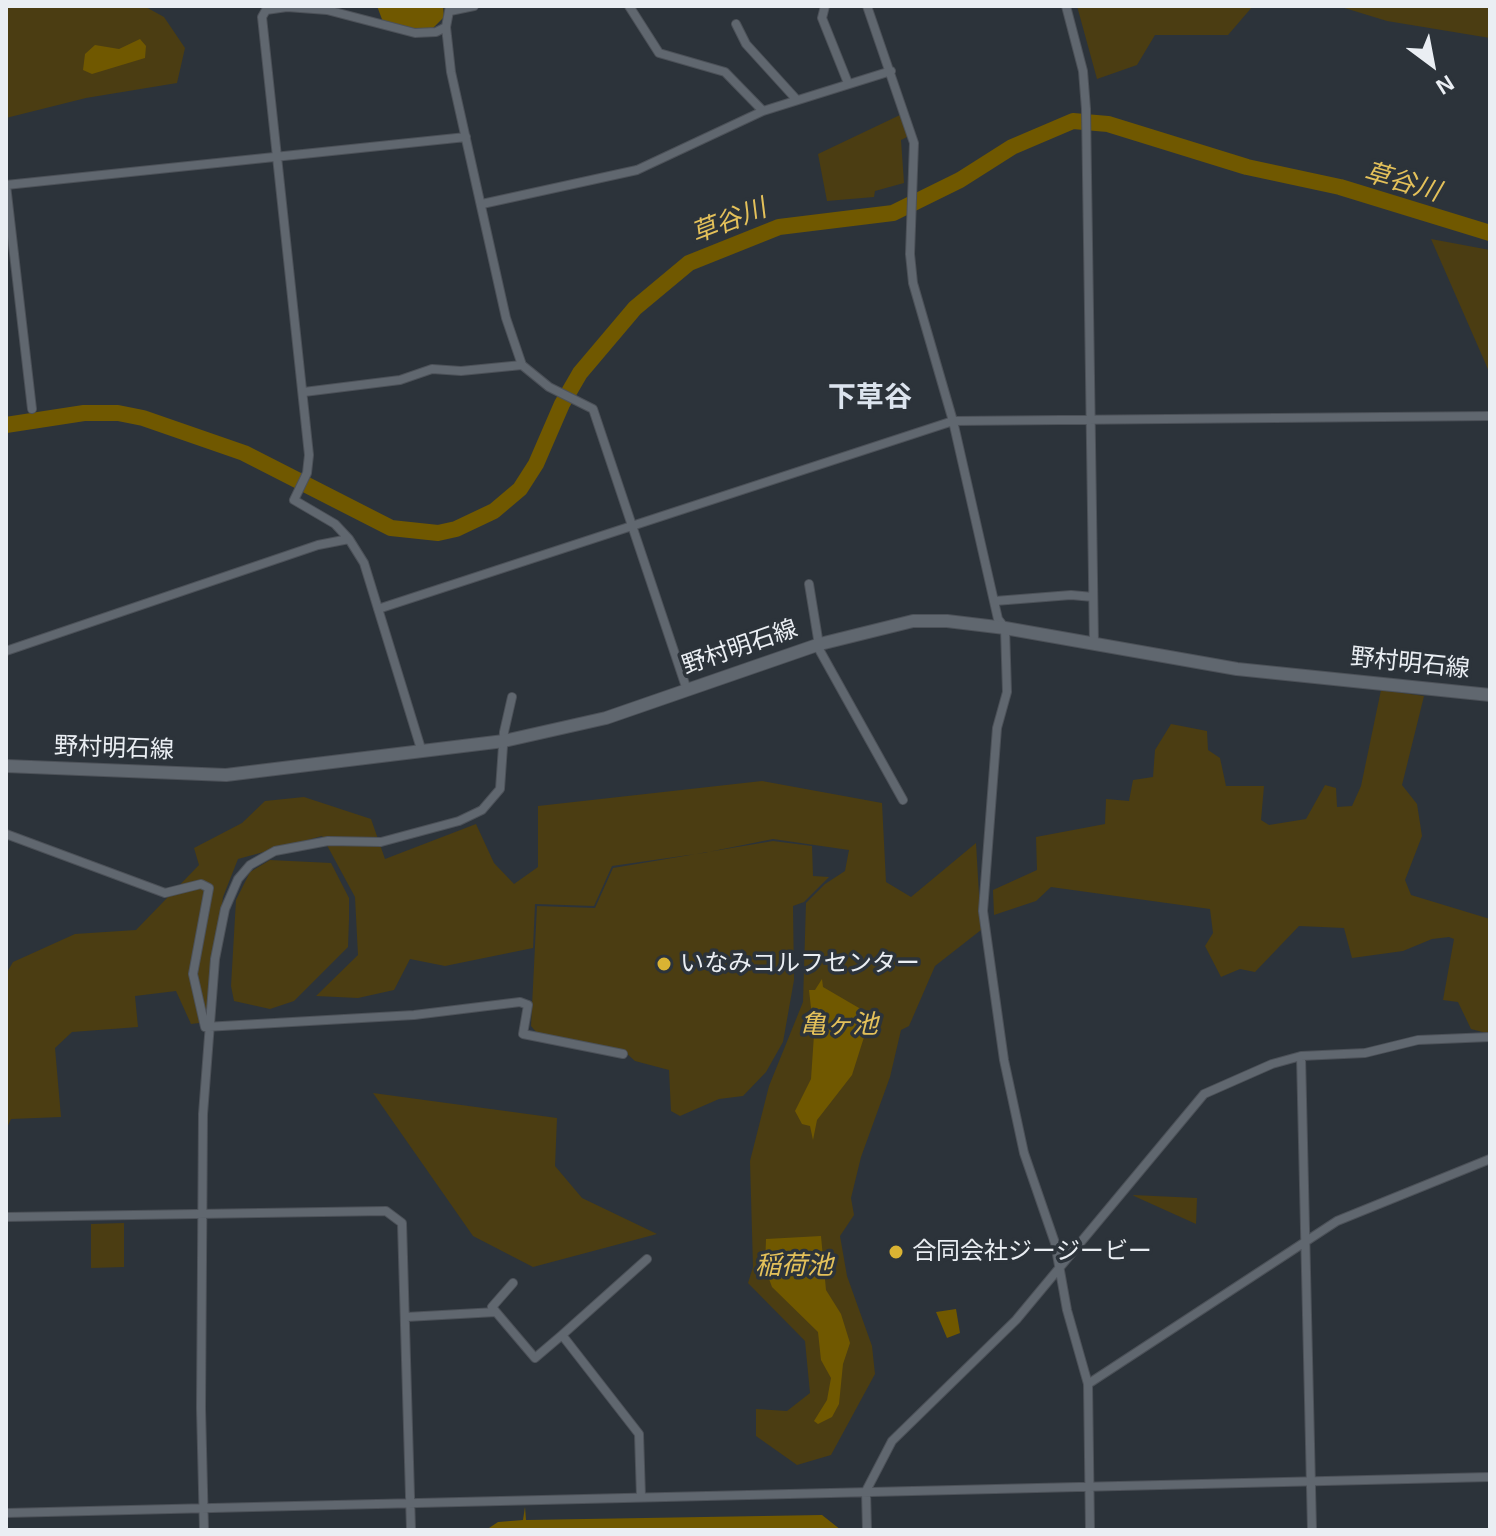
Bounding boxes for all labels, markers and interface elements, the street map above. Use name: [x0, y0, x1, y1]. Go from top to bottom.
north arrow: [1392, 24, 1472, 104]
text: N: [1432, 70, 1458, 100]
water label: 草谷川: [1360, 157, 1444, 209]
water label: 草谷川: [687, 193, 771, 251]
district label: 下草谷: [828, 381, 912, 415]
street label: 野村明石線: [679, 615, 801, 681]
street label: 野村明石線: [1349, 643, 1471, 685]
street label: 野村明石線: [54, 733, 174, 765]
place label: いなみコルフセンター: [680, 950, 920, 978]
marker: いなみコルフセンター: [655, 955, 673, 973]
water label: 亀ヶ池: [800, 1010, 878, 1042]
place label: 合同会社ジージービー: [912, 1238, 1152, 1266]
marker: 合同会社ジージービー: [887, 1243, 905, 1261]
water label: 稲荷池: [755, 1251, 833, 1283]

